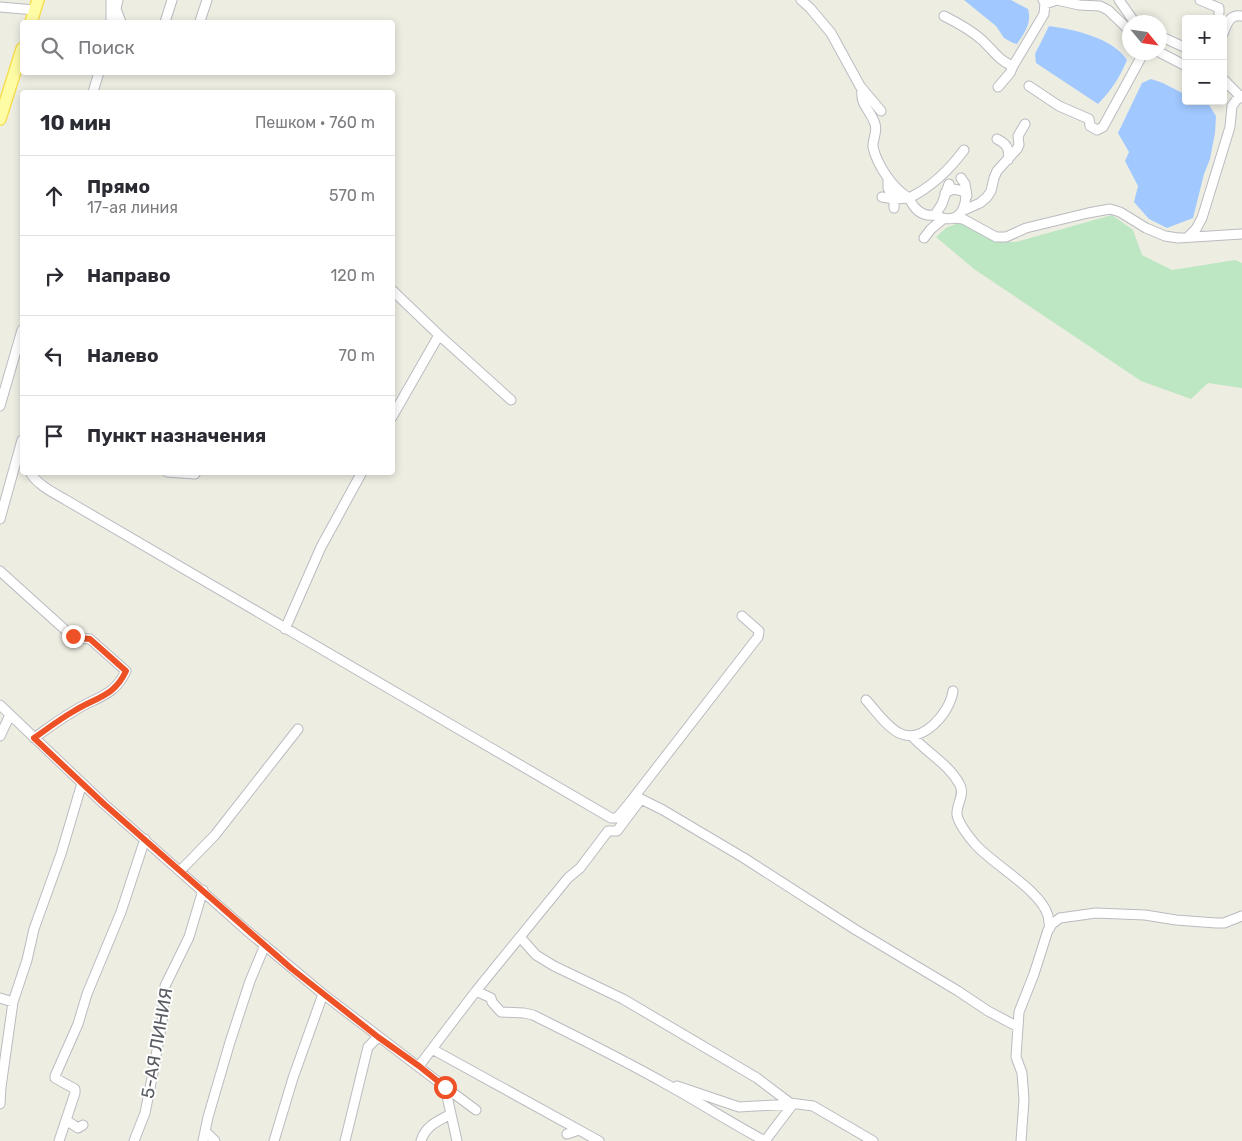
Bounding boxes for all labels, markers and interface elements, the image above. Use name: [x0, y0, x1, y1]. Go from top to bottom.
north arrow: [1122, 15, 1167, 60]
map controls: [1182, 15, 1227, 105]
button: +: [1182, 15, 1227, 60]
search box: [20, 20, 395, 75]
icon: search: [38, 34, 66, 62]
text: Поиск: [78, 36, 135, 59]
button: −: [1182, 60, 1227, 105]
text: 10 мин: [40, 110, 111, 135]
text: Пешком · 760 m: [255, 113, 375, 132]
text: Прямо: [87, 175, 150, 198]
icon: ahead: [40, 182, 68, 210]
text: 570 m: [329, 186, 375, 205]
text: 17-ая линия: [87, 198, 178, 217]
icon: right: [40, 262, 68, 290]
text: Направо: [87, 264, 171, 287]
text: 120 m: [330, 266, 375, 285]
icon: left: [40, 342, 68, 370]
text: Налево: [87, 344, 159, 367]
text: 70 m: [338, 346, 375, 365]
icon: arrive: [40, 422, 68, 450]
text: Пункт назначения: [87, 424, 266, 447]
route end: [62, 625, 85, 648]
street label: 5-АЯ ЛИНИЯ: [136, 986, 178, 1100]
route start: [434, 1076, 457, 1099]

